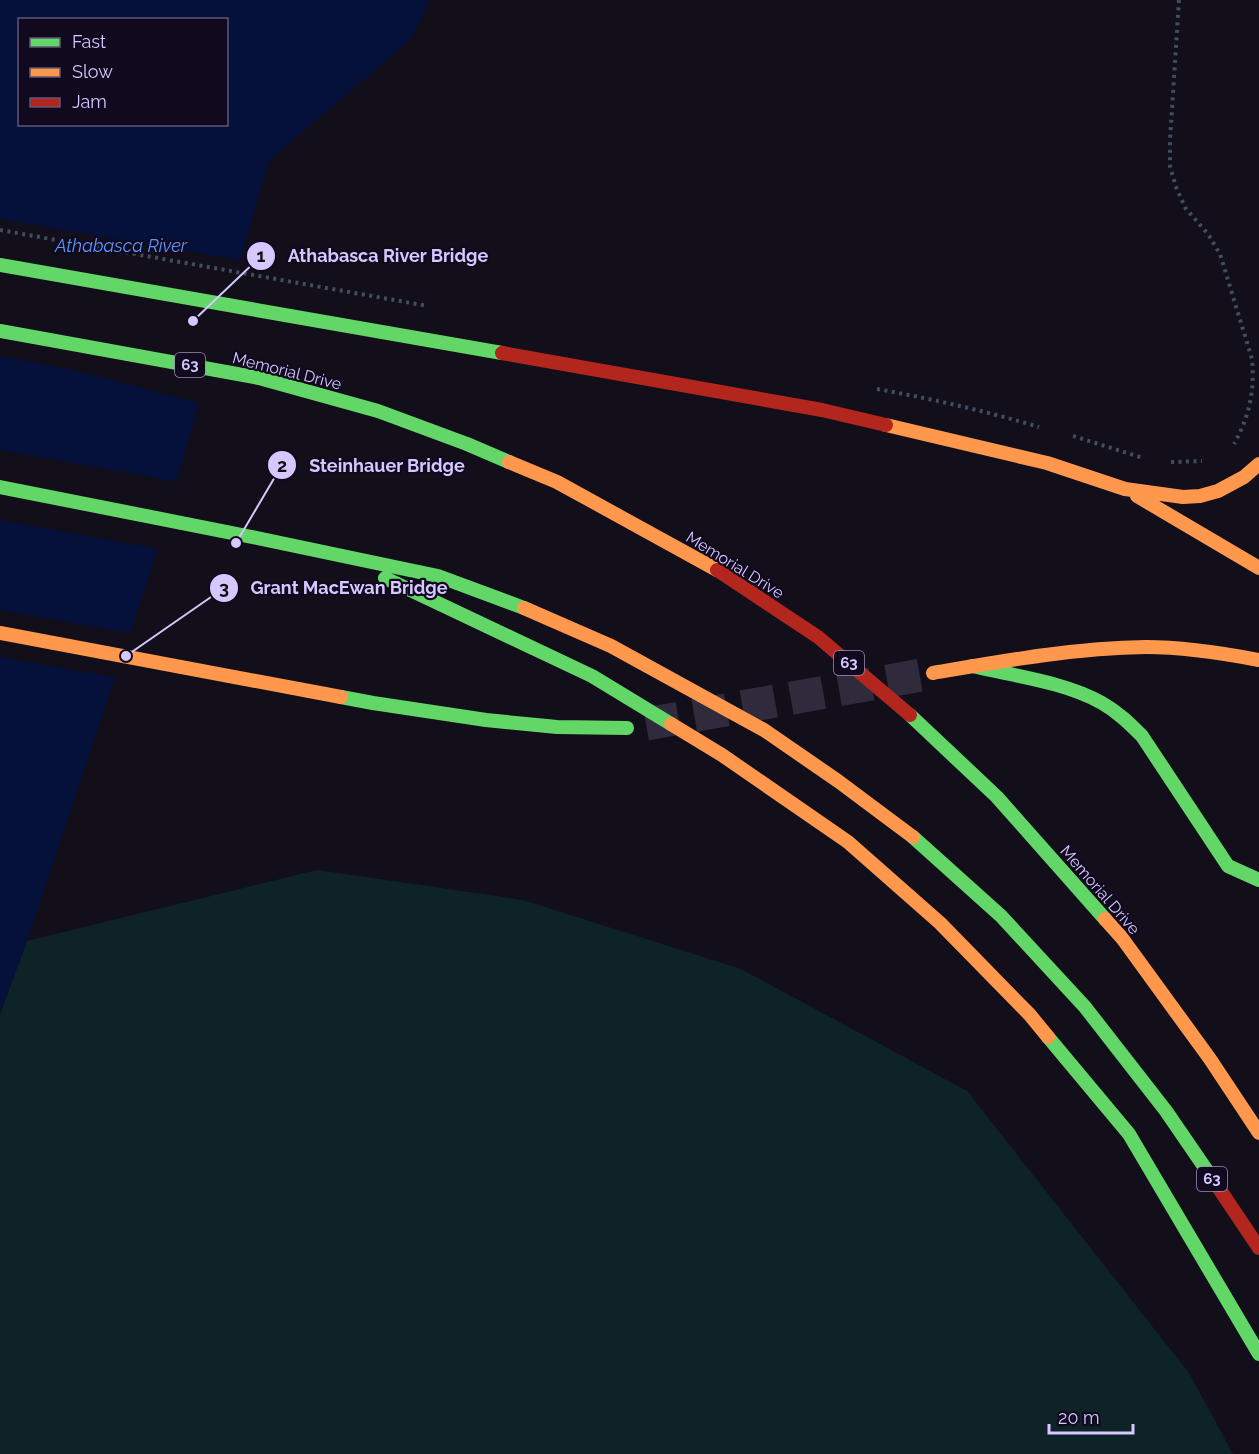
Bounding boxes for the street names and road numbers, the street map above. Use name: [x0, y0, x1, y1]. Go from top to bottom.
street label: Memorial Drive: [231, 348, 343, 394]
road number: 63: [175, 353, 205, 377]
street label: Memorial Drive: [683, 527, 787, 603]
road number: 63: [834, 651, 864, 675]
street label: Memorial Drive: [1056, 842, 1144, 938]
road number: 63: [1197, 1167, 1227, 1191]

